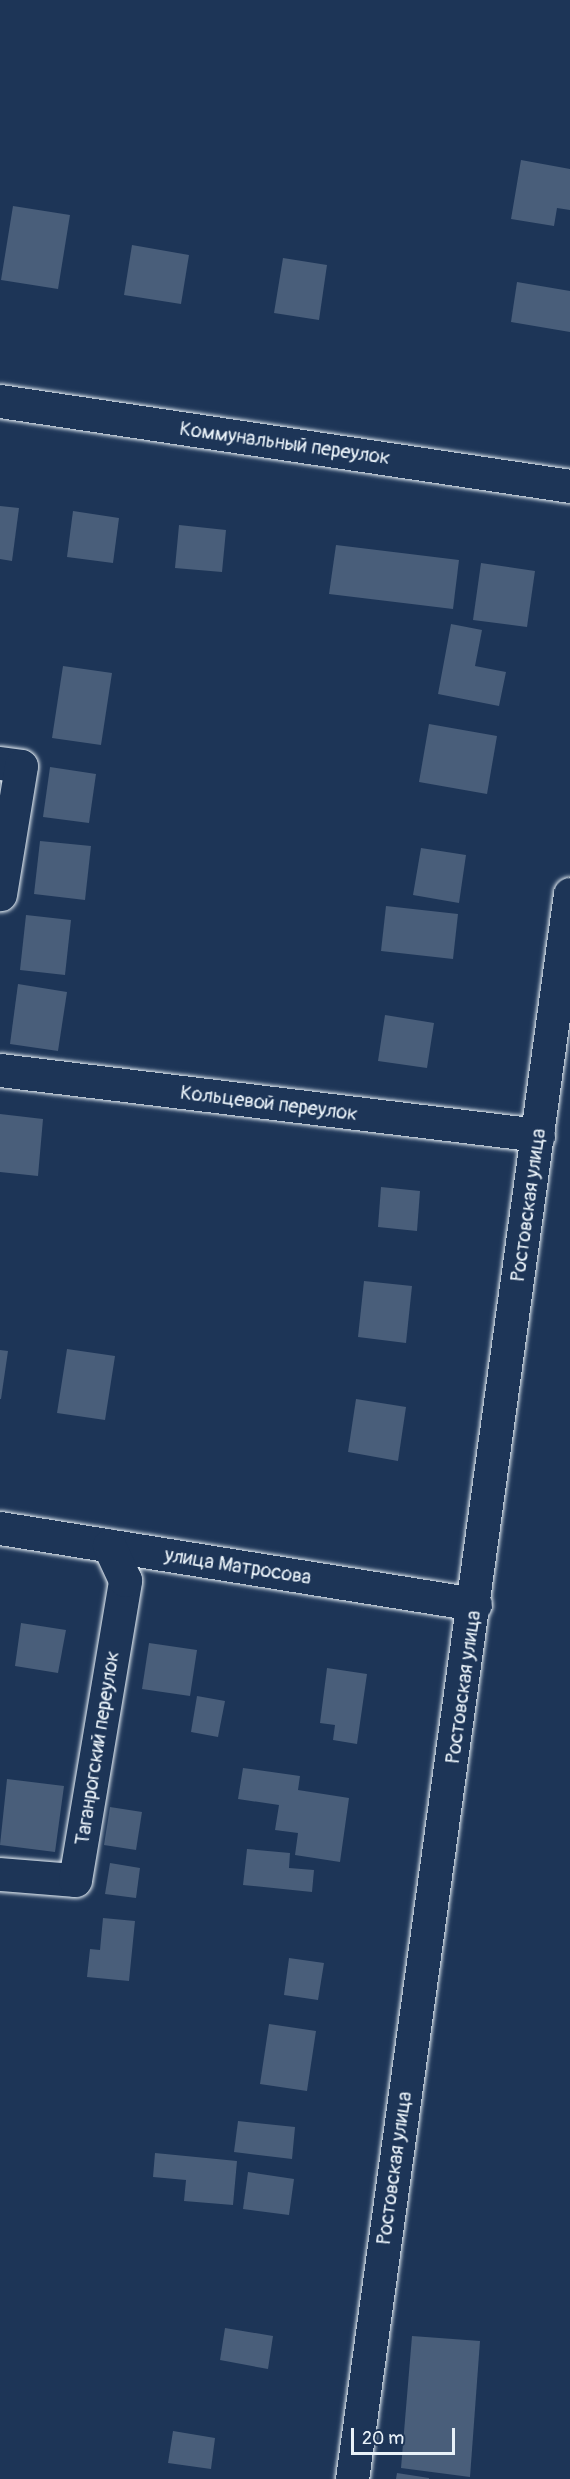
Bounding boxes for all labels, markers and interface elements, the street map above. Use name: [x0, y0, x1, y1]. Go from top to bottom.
street label: Коммунальный переулок: [178, 416, 392, 470]
street label: Кольцевой переулок: [179, 1080, 359, 1126]
street label: Ростовская улица: [505, 1127, 551, 1283]
street label: улица Матросова: [163, 1543, 313, 1589]
street label: Ростовская улица: [440, 1609, 486, 1765]
street label: Таганрогский переулок: [70, 1649, 124, 1847]
street label: Ростовская улица: [371, 2090, 417, 2246]
scale bar: [354, 2416, 458, 2454]
text: 20 m: [362, 2427, 404, 2450]

